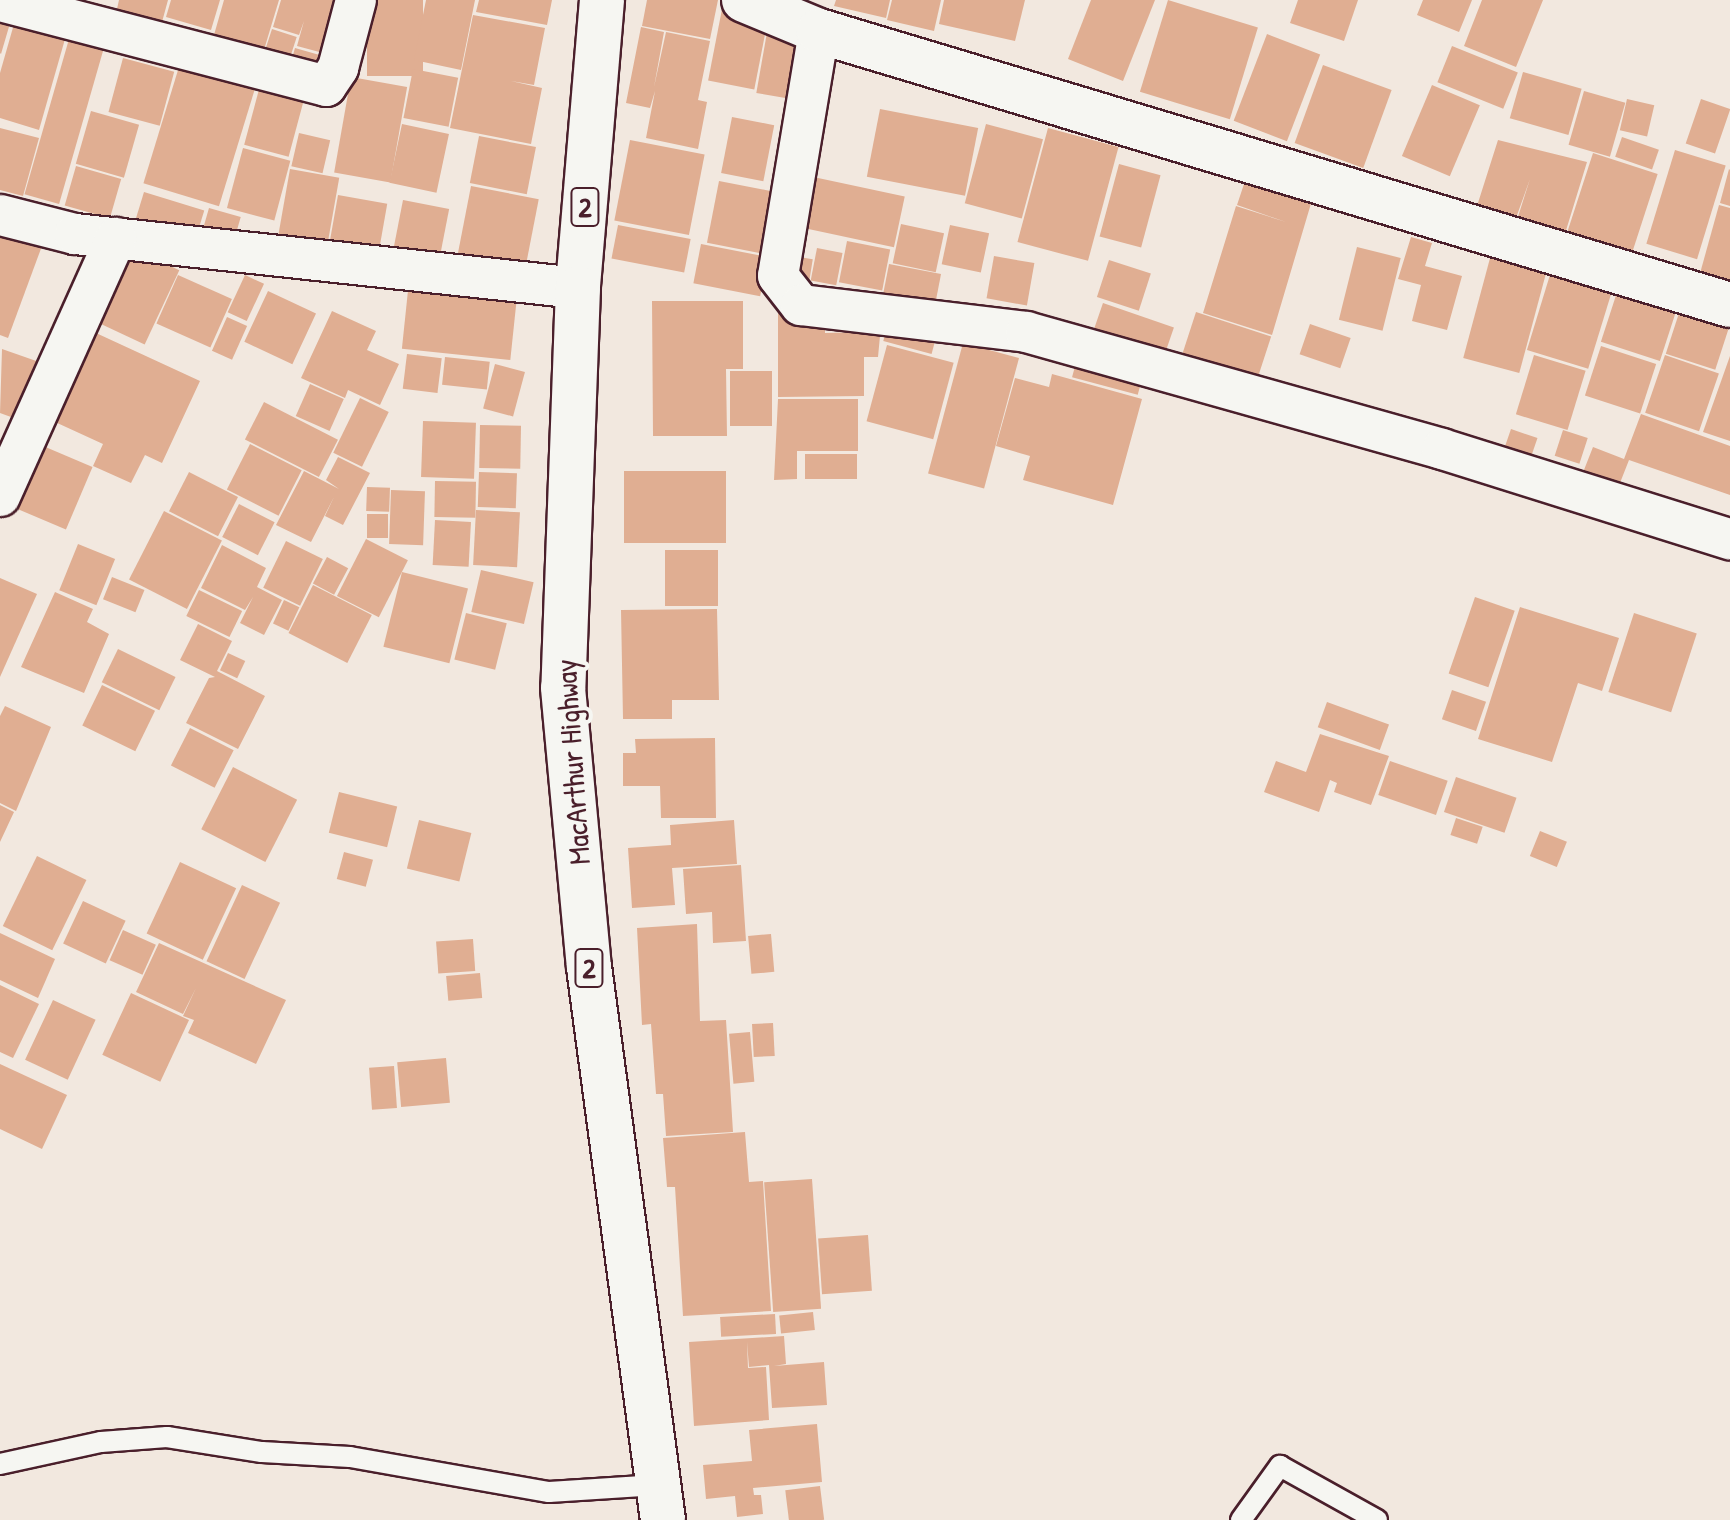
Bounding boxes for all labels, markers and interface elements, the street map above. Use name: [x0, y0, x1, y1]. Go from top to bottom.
road number: 2: [569, 183, 601, 231]
street label: MacArthur Highway: [547, 658, 597, 866]
road number: 2: [573, 944, 605, 992]

